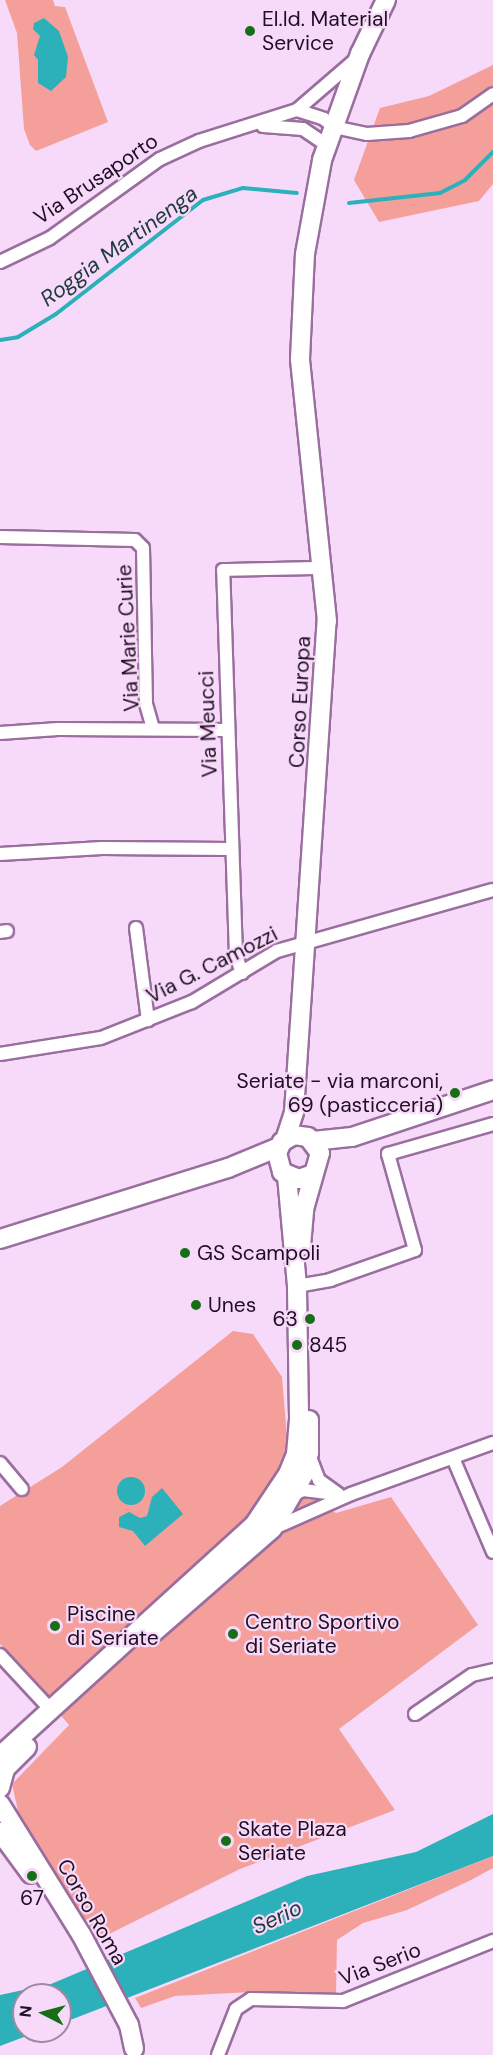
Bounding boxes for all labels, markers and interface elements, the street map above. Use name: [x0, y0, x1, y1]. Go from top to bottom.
place label: El.Id. Material Service: [262, 6, 388, 56]
marker: El.Id. Material Service: [243, 24, 257, 38]
street label: Via Brusaporto: [29, 128, 163, 230]
water label: Roggia Martinenga: [35, 180, 203, 312]
street label: Via Marie Curie: [112, 564, 144, 712]
street label: Corso Europa: [284, 635, 316, 769]
street label: Via Meucci: [194, 670, 222, 778]
street label: Via G. Camozzi: [142, 921, 282, 1009]
place label: Seriate - via marconi, 69 (pasticceria): [237, 1068, 443, 1118]
marker: Seriate - via marconi, 69 (pasticceria): [448, 1086, 462, 1100]
place label: GS Scampoli: [197, 1240, 320, 1266]
marker: GS Scampoli: [178, 1246, 192, 1260]
place label: Unes: [208, 1292, 256, 1318]
marker: Unes: [189, 1298, 203, 1312]
place label: 63: [272, 1306, 298, 1332]
marker: 63: [303, 1312, 317, 1326]
place label: 845: [309, 1332, 347, 1358]
marker: 845: [290, 1338, 304, 1352]
place label: Piscine di Seriate: [67, 1601, 159, 1651]
place label: Centro Sportivo di Seriate: [245, 1609, 399, 1659]
marker: Piscine di Seriate: [48, 1619, 62, 1633]
marker: Centro Sportivo di Seriate: [226, 1627, 240, 1641]
place label: Skate Plaza Seriate: [238, 1816, 347, 1866]
marker: Skate Plaza Seriate: [219, 1834, 233, 1848]
street label: Corso Roma: [52, 1854, 132, 1970]
marker: 67: [25, 1869, 39, 1883]
place label: 67: [20, 1885, 44, 1911]
water label: Serio: [248, 1894, 306, 1940]
street label: Via Serio: [336, 1937, 424, 1991]
north arrow: [12, 1983, 72, 2043]
text: N: [15, 2004, 37, 2018]

